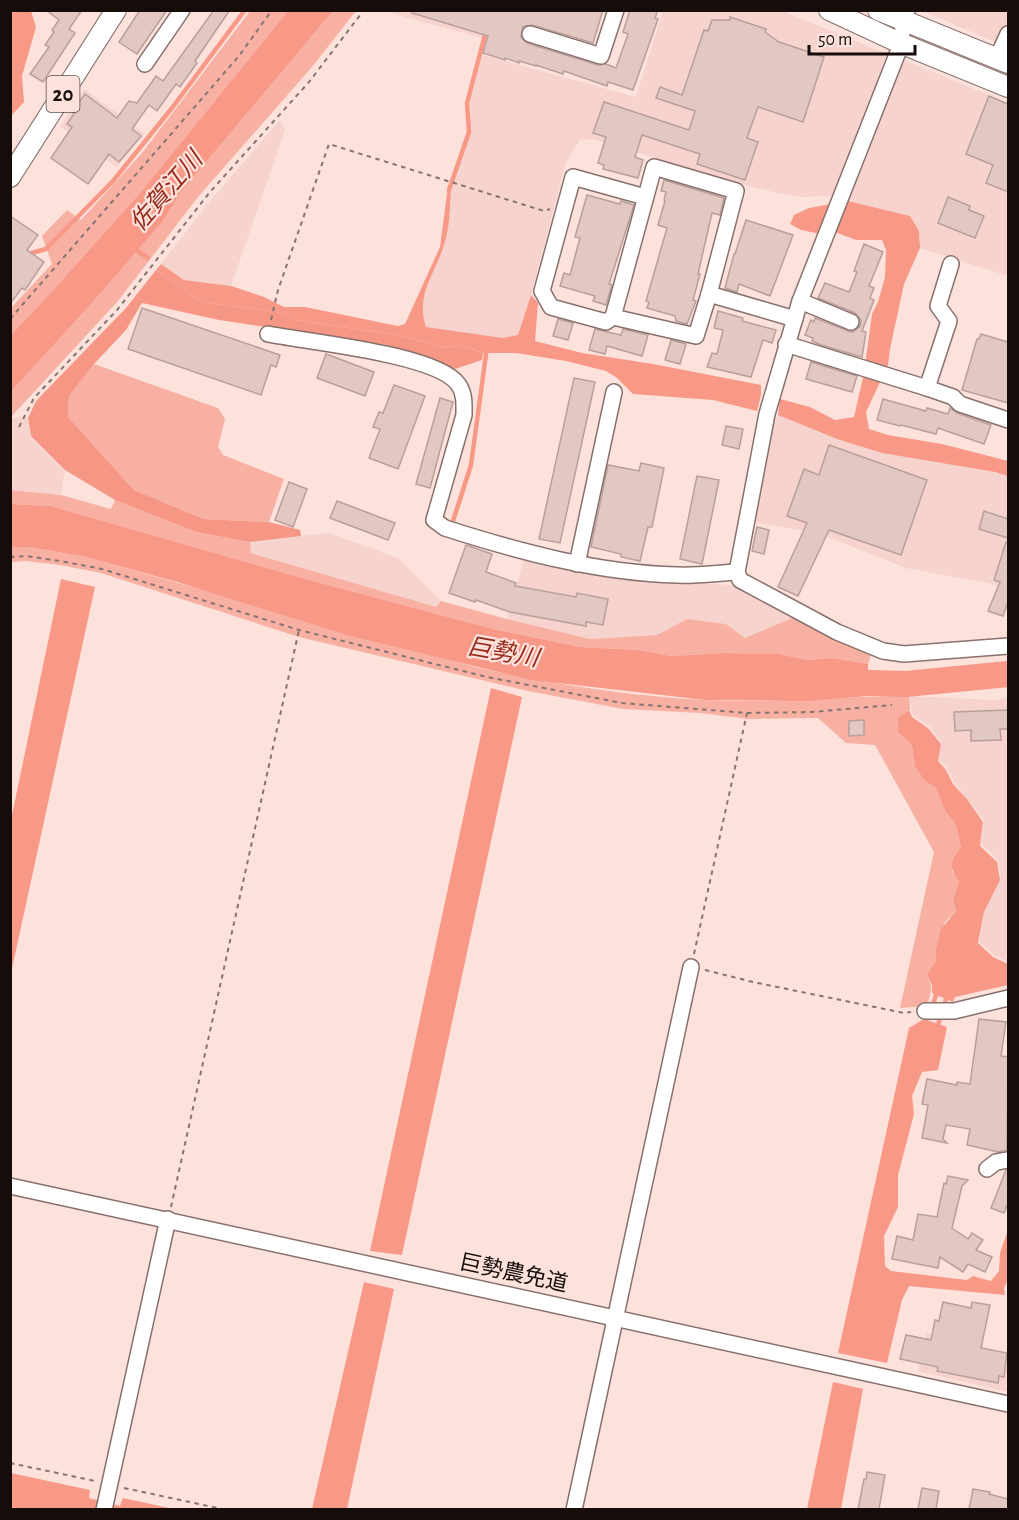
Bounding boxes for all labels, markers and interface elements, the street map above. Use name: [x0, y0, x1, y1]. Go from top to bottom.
scale bar: [809, 18, 916, 56]
text: 50 m: [818, 31, 852, 49]
road number: 20: [46, 76, 80, 112]
water label: 佐賀江川: [125, 144, 209, 236]
water label: 巨勢川: [465, 633, 544, 672]
street label: 巨勢農免道: [458, 1250, 570, 1295]

